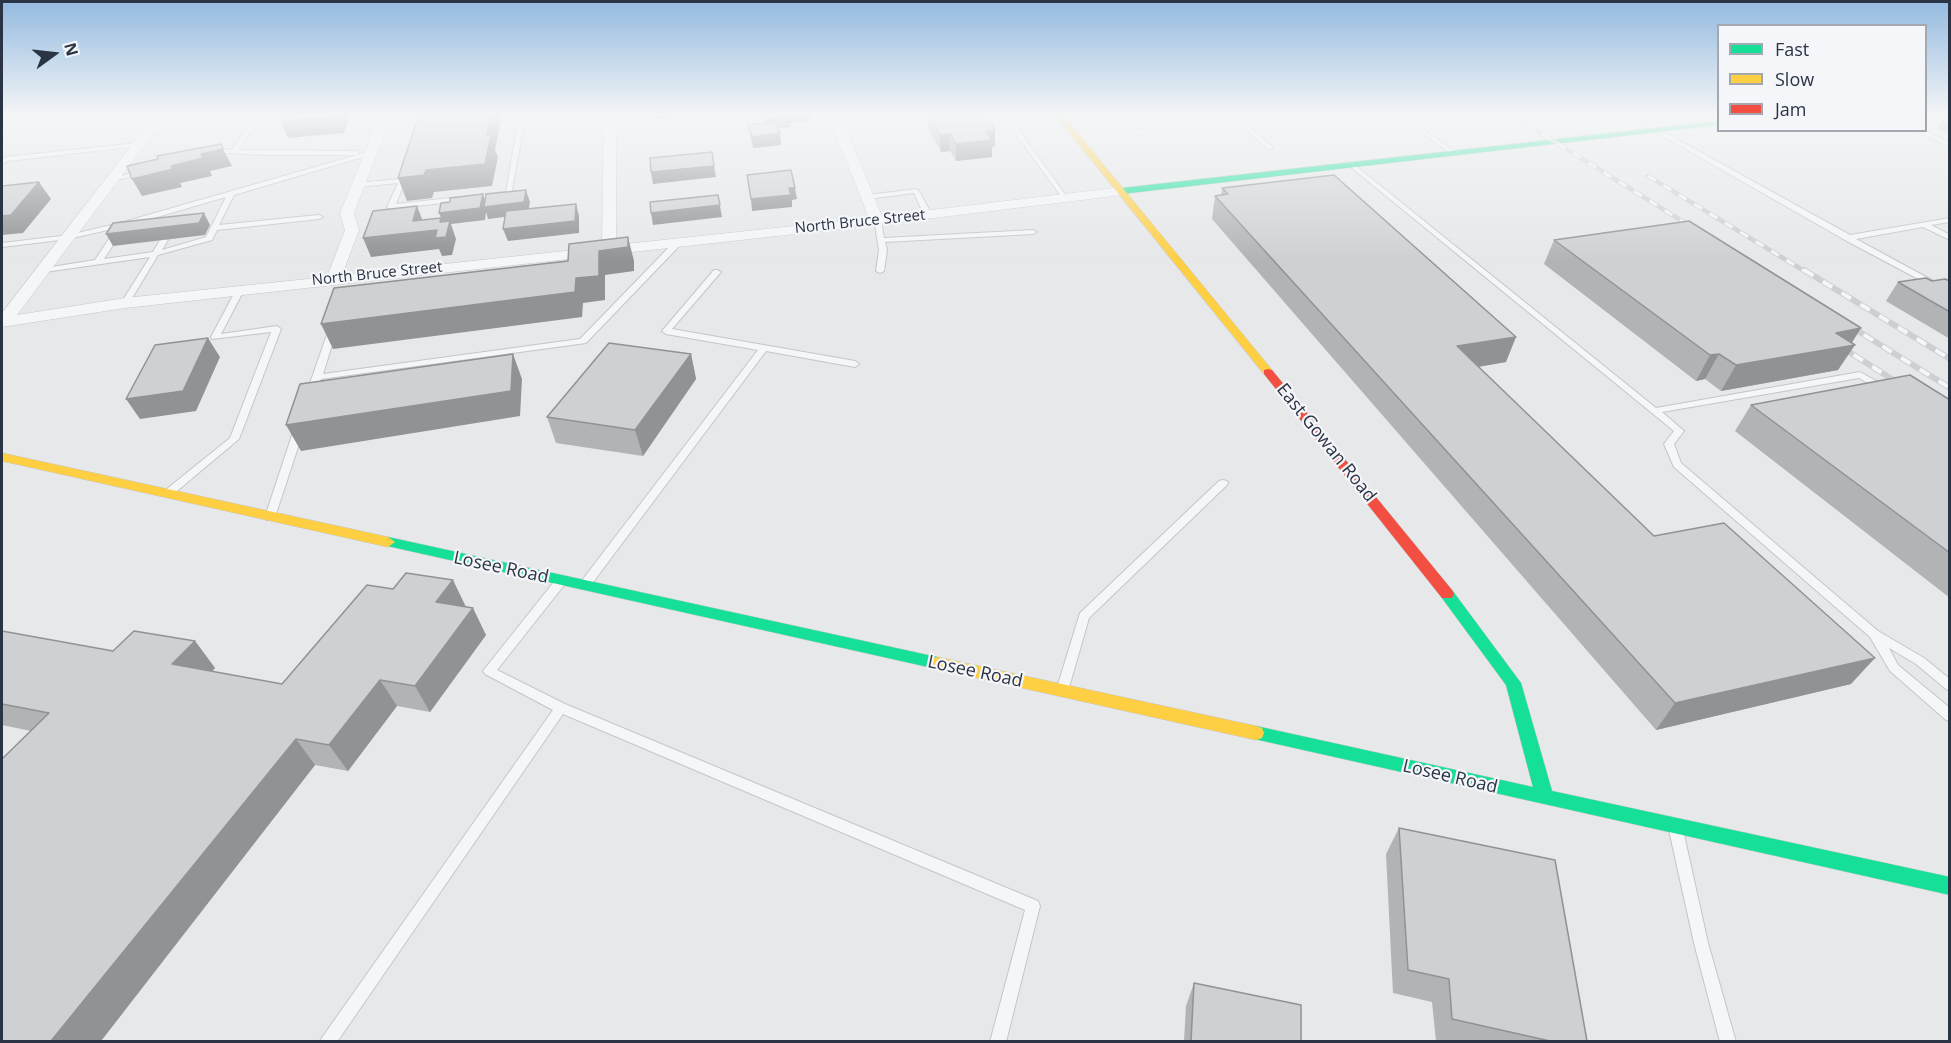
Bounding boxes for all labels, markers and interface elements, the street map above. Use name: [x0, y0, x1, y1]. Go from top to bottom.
north arrow: [24, 24, 84, 84]
legend: [1717, 24, 1927, 132]
text: Fast: [1775, 37, 1809, 61]
text: N: [59, 40, 84, 58]
text: Slow: [1775, 67, 1814, 91]
text: Jam: [1775, 97, 1807, 121]
street label: North Bruce Street: [794, 206, 926, 238]
street label: North Bruce Street: [311, 258, 443, 290]
street label: East Gowan Road: [1272, 379, 1380, 507]
street label: Losee Road: [451, 547, 551, 589]
street label: Losee Road: [925, 651, 1025, 693]
street label: Losee Road: [1400, 756, 1500, 798]

